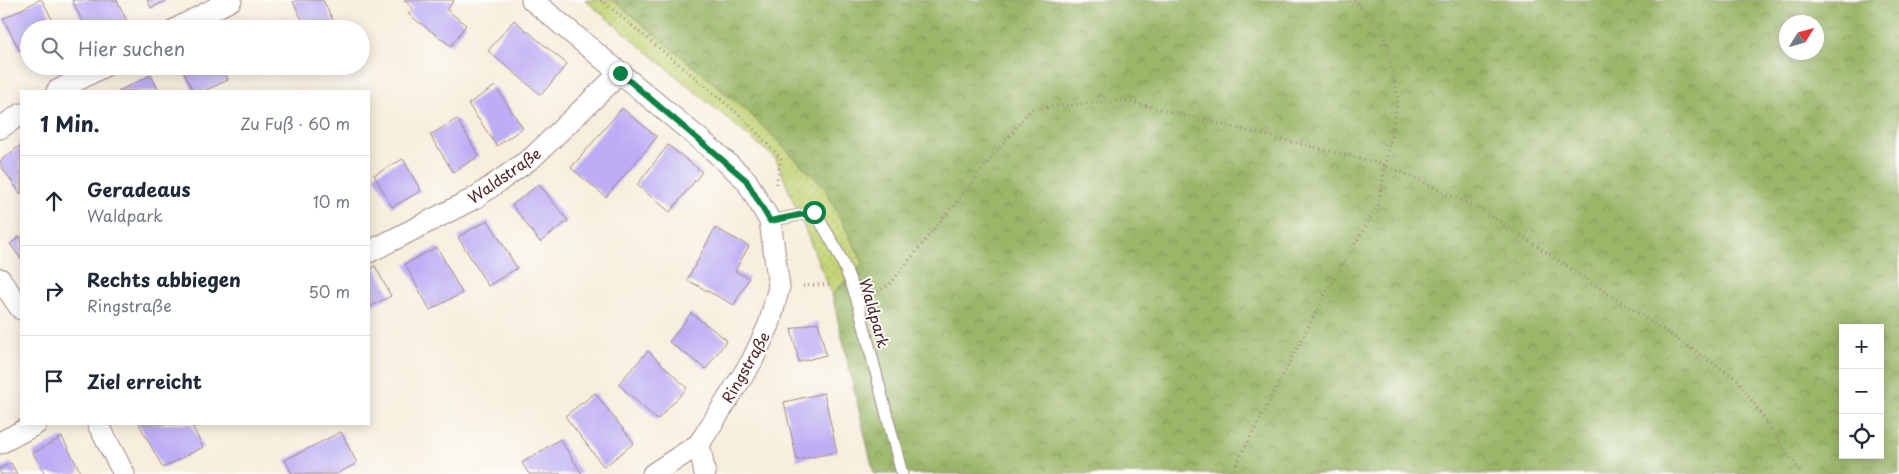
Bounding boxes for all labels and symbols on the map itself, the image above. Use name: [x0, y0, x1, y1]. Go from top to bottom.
north arrow: [1779, 15, 1824, 60]
route end: [609, 62, 632, 85]
street label: Waldstraße: [463, 141, 545, 209]
route start: [803, 201, 826, 224]
street label: Waldpark: [854, 276, 896, 350]
street label: Ringstraße: [715, 327, 775, 407]

